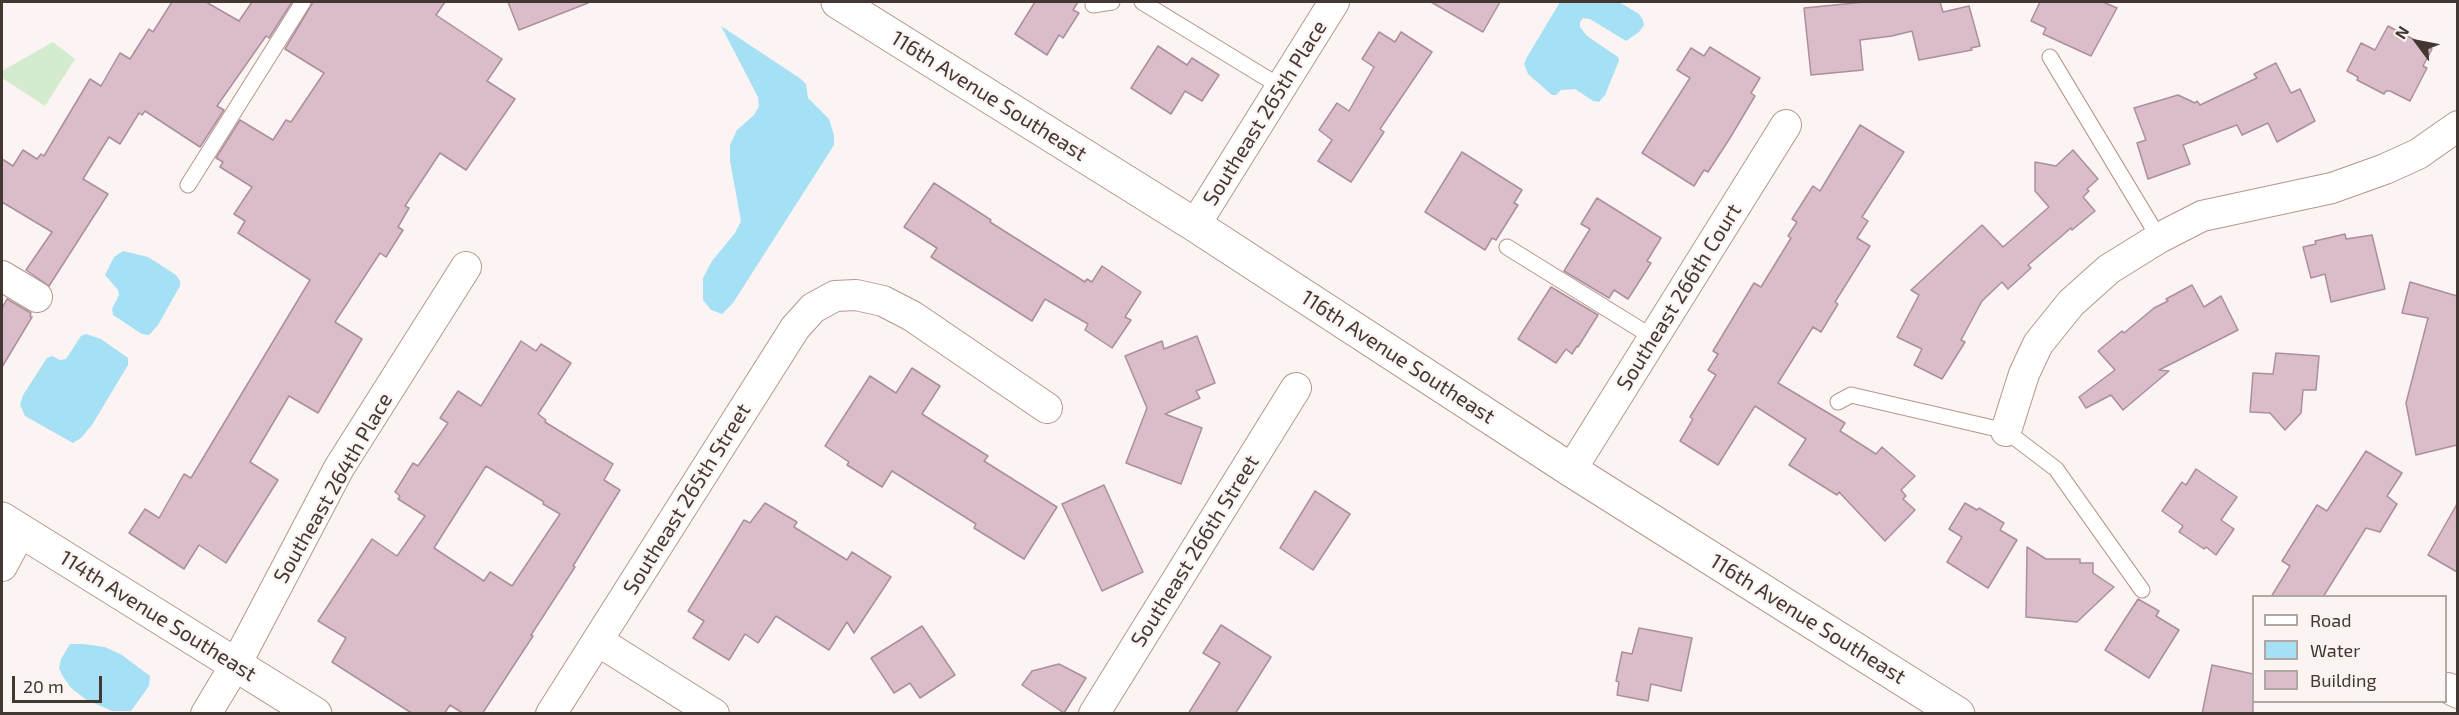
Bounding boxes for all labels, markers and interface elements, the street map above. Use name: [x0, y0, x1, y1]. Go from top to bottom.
north arrow: [2387, 12, 2447, 72]
street label: Southeast 265th Place: [1198, 16, 1332, 210]
text: N: [2390, 22, 2412, 42]
street label: 116th Avenue Southeast: [886, 25, 1092, 167]
street label: Southeast 266th Court: [1611, 199, 1747, 395]
street label: 116th Avenue Southeast: [1296, 285, 1500, 429]
street label: Southeast 264th Place: [268, 389, 398, 587]
street label: Southeast 265th Street: [618, 399, 756, 599]
street label: Southeast 266th Street: [1126, 451, 1264, 651]
street label: 114th Avenue Southeast: [55, 545, 261, 687]
street label: 116th Avenue Southeast: [1705, 548, 1911, 690]
legend: [2252, 595, 2447, 703]
text: Road: [2310, 609, 2351, 631]
text: Water: [2310, 639, 2360, 661]
scale bar: [15, 664, 105, 702]
text: Building: [2310, 669, 2377, 691]
text: 20 m: [23, 675, 64, 697]

